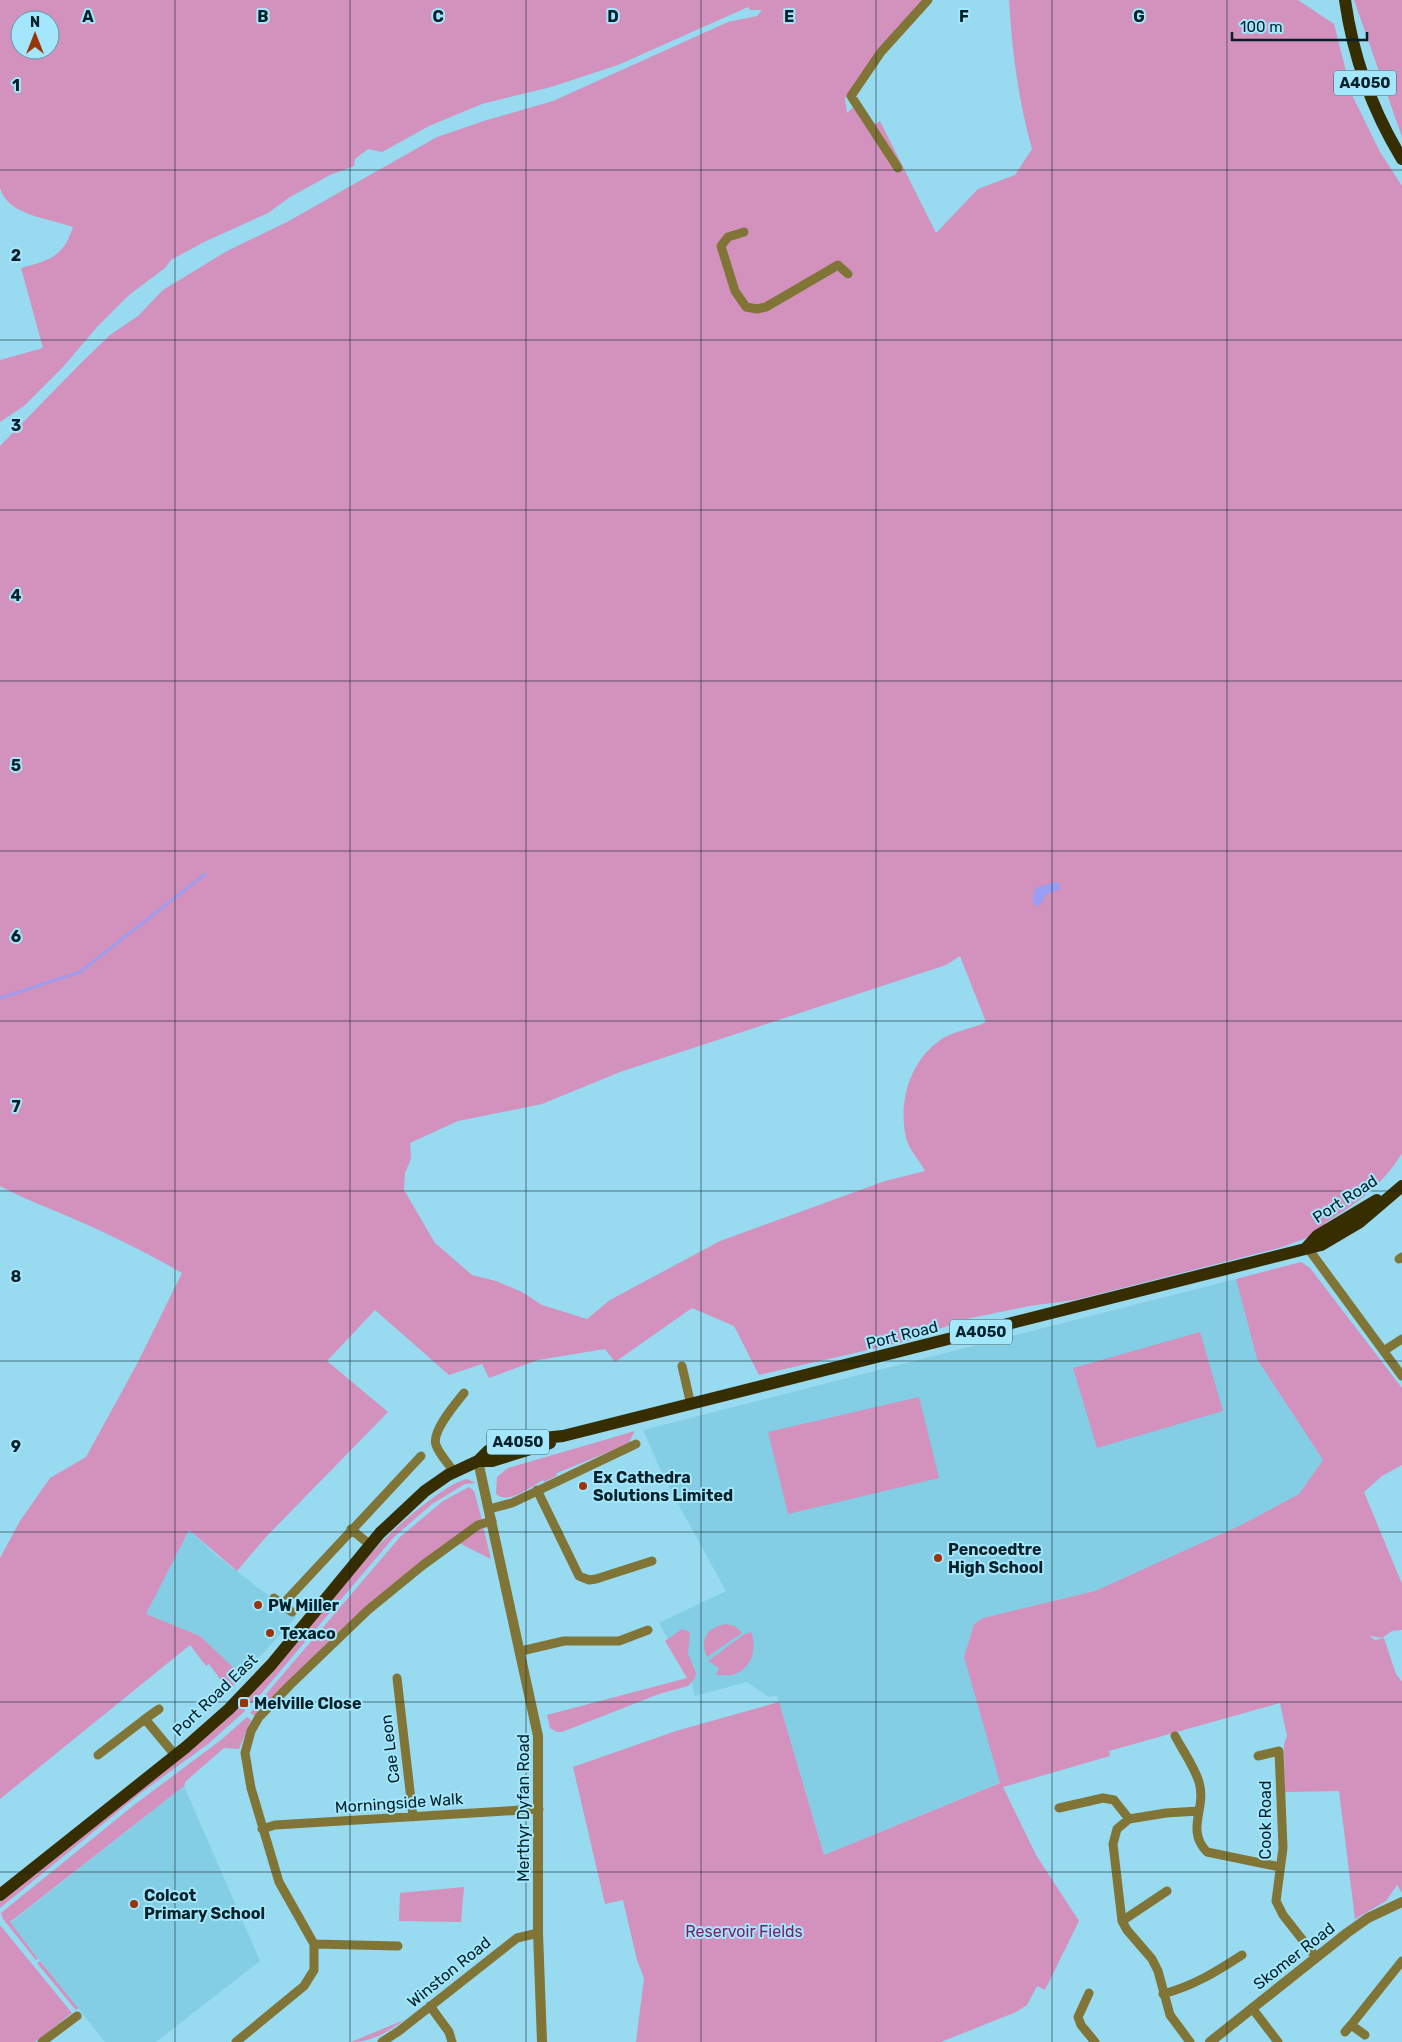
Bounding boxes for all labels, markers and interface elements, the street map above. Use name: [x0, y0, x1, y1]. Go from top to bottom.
text: A: [82, 7, 94, 26]
text: B: [257, 7, 269, 26]
text: C: [432, 7, 444, 26]
text: D: [607, 7, 619, 26]
text: E: [784, 7, 794, 26]
text: F: [959, 7, 969, 26]
text: G: [1133, 7, 1145, 26]
north arrow: [10, 10, 60, 60]
scale bar: [1232, 10, 1367, 42]
text: N: [30, 14, 40, 31]
text: 100 m: [1240, 18, 1282, 36]
road number: A4050: [1334, 70, 1396, 96]
text: 1: [12, 76, 20, 95]
text: 2: [11, 246, 21, 265]
text: 3: [11, 416, 21, 435]
text: 4: [11, 586, 22, 605]
text: 5: [11, 756, 21, 775]
text: 6: [11, 927, 21, 946]
text: 7: [11, 1097, 21, 1116]
street label: Port Road: [1309, 1171, 1381, 1227]
text: 8: [11, 1267, 22, 1286]
street label: Port Road: [864, 1317, 940, 1353]
road number: A4050: [950, 1320, 1012, 1344]
road number: A4050: [487, 1430, 549, 1454]
text: 9: [11, 1437, 21, 1456]
place label: Ex Cathedra Solutions Limited: [593, 1468, 733, 1505]
marker: Ex Cathedra Solutions Limited: [577, 1480, 589, 1492]
place label: Pencoedtre High School: [948, 1540, 1043, 1577]
marker: Pencoedtre High School: [932, 1552, 944, 1564]
place label: PW Miller: [268, 1596, 340, 1615]
marker: PW Miller: [252, 1599, 264, 1611]
place label: Texaco: [280, 1624, 336, 1643]
marker: Texaco: [264, 1627, 276, 1639]
street label: Port Road East: [169, 1650, 261, 1740]
place label: Melville Close: [254, 1694, 361, 1713]
marker: Melville Close: [238, 1697, 250, 1709]
street label: Cae Leon: [376, 1714, 404, 1784]
street label: Merthyr Dyfan Road: [514, 1734, 533, 1882]
street label: Cook Road: [1256, 1781, 1275, 1859]
street label: Morningside Walk: [334, 1789, 464, 1817]
place label: Colcot Primary School: [144, 1886, 265, 1923]
marker: Colcot Primary School: [128, 1898, 140, 1910]
street label: Skomer Road: [1250, 1918, 1338, 1994]
park label: Reservoir Fields: [685, 1922, 803, 1941]
street label: Winston Road: [404, 1933, 494, 2011]

